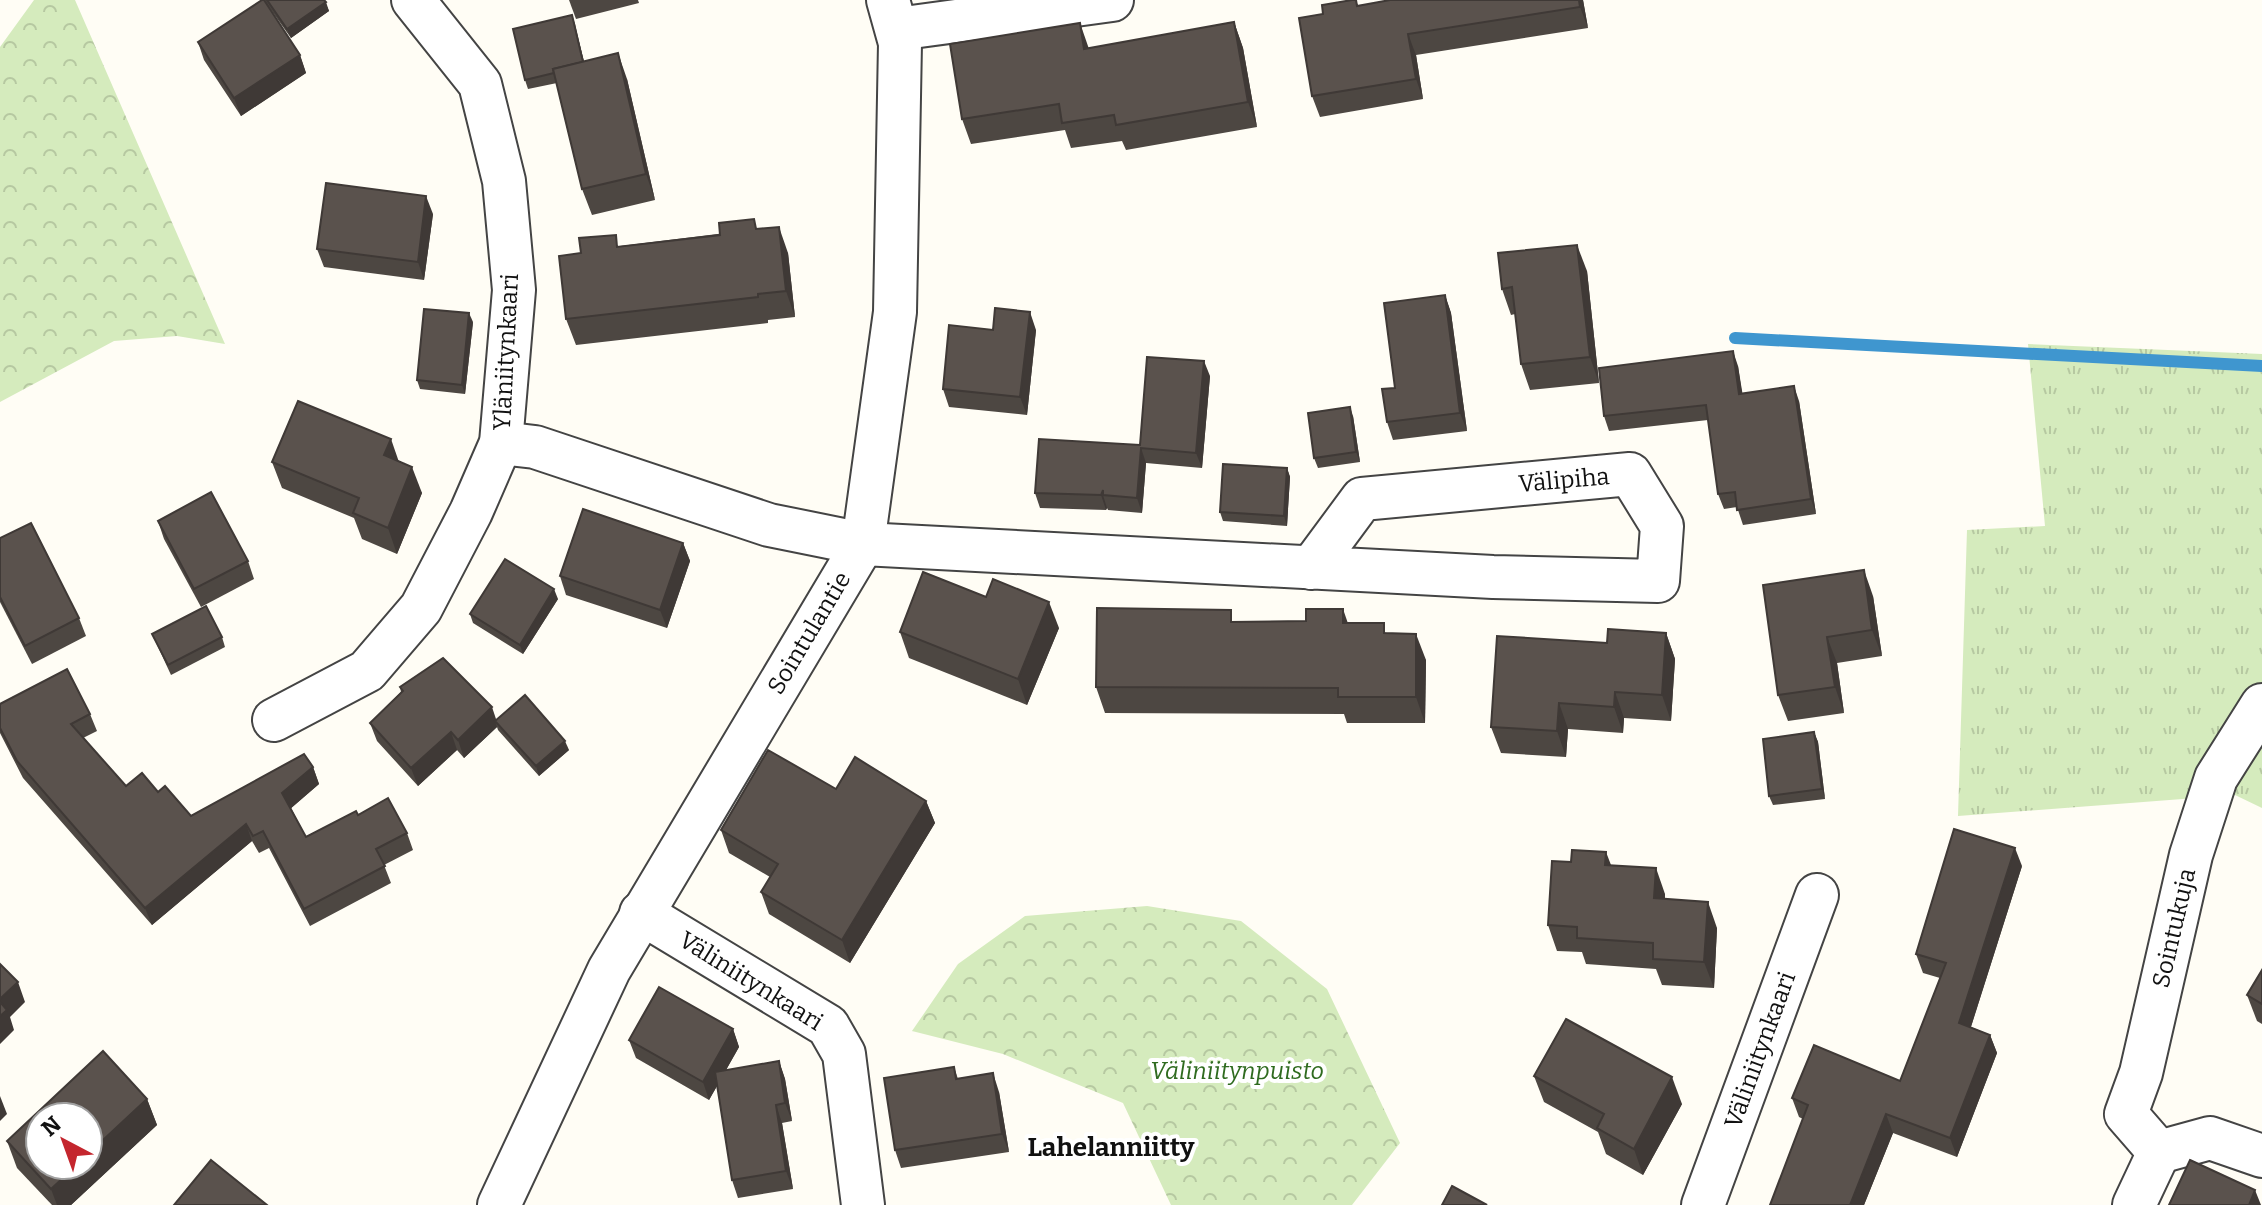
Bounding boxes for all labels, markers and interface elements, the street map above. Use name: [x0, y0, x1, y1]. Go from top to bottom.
street label: Yläniitynkaari: [488, 273, 524, 431]
street label: Välipiha: [1517, 462, 1611, 498]
street label: Sointulantie: [762, 567, 856, 699]
street label: Sointukuja: [2147, 866, 2201, 990]
street label: Väliniitynkaari: [674, 926, 828, 1036]
street label: Väliniitynkaari: [1719, 968, 1801, 1132]
park label: Väliniitynpuisto: [1150, 1057, 1324, 1085]
north arrow: [24, 1101, 104, 1181]
text: N: [36, 1111, 66, 1142]
district label: Lahelanniitty: [1027, 1132, 1195, 1163]

